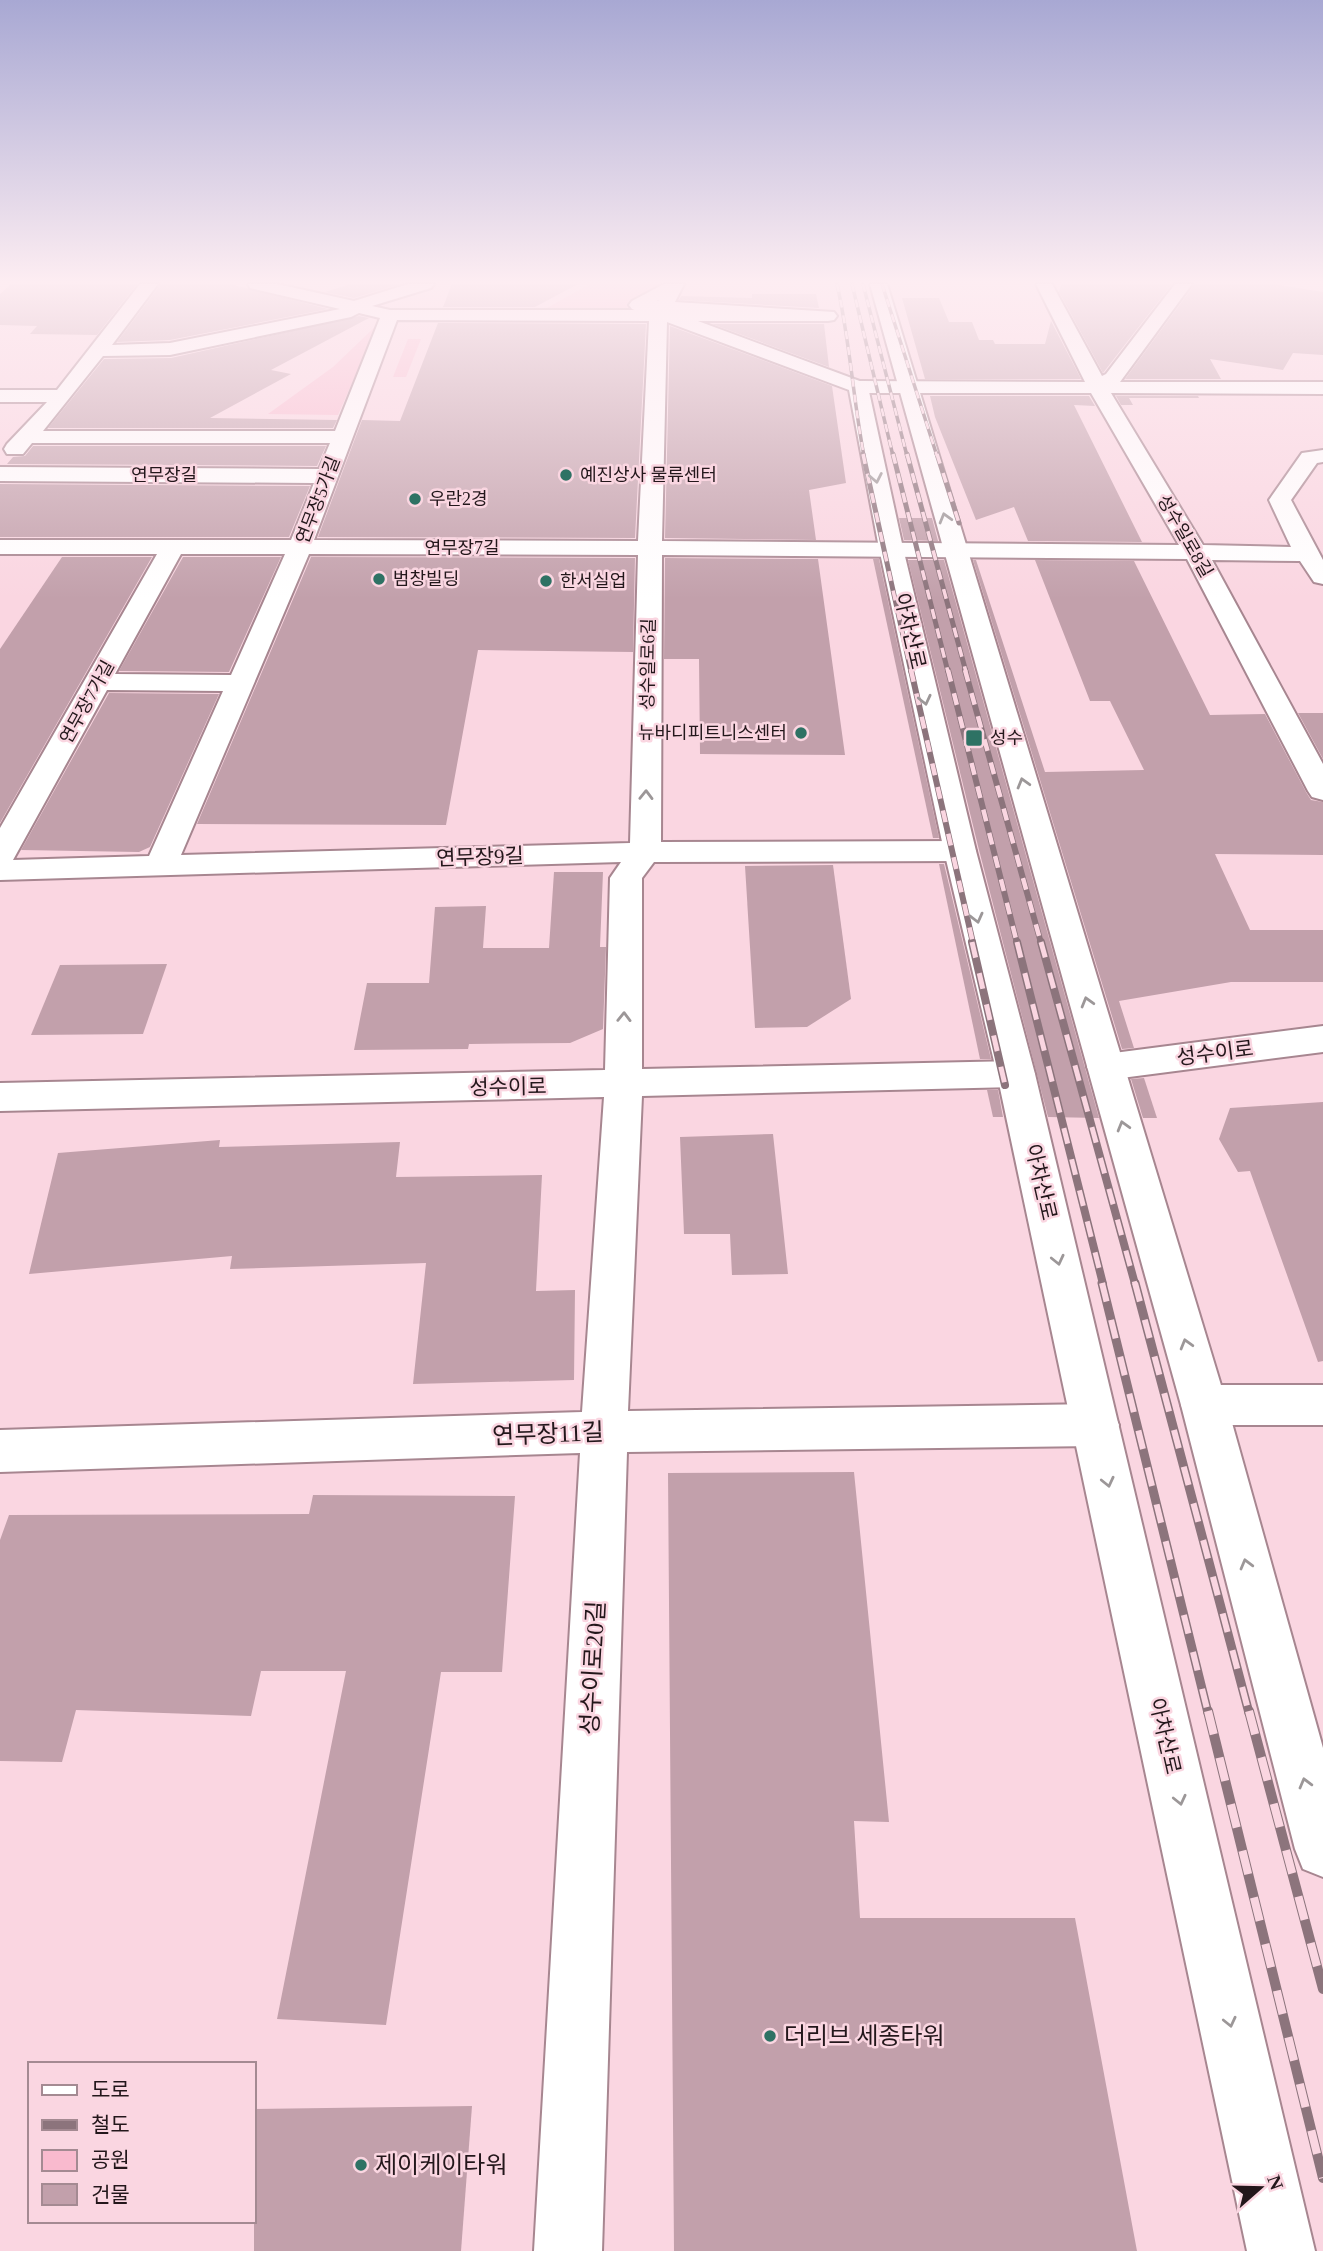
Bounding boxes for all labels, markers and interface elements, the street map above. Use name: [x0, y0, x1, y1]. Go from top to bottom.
street label: 연무장5가길: [292, 454, 344, 546]
street label: 연무장길: [131, 465, 197, 485]
place label: 예진상사 물류센터: [580, 465, 717, 485]
marker: 예진상사 물류센터: [558, 467, 574, 483]
one-way arrow: [868, 472, 883, 484]
place label: 우란2경: [429, 489, 488, 509]
marker: 우란2경: [407, 491, 423, 507]
street label: 성수일로8길: [1153, 491, 1217, 581]
one-way arrow: [939, 512, 954, 524]
street label: 연무장7길: [424, 538, 500, 558]
place label: 범창빌딩: [393, 569, 459, 589]
marker: 범창빌딩: [371, 571, 387, 587]
place label: 한서실업: [560, 571, 626, 591]
marker: 한서실업: [538, 573, 554, 589]
street label: 아차산로: [890, 591, 930, 671]
street label: 성수일로6길: [637, 618, 659, 710]
street label: 연무장7가길: [56, 657, 118, 747]
one-way arrow: [917, 694, 932, 706]
place label: 뉴바디피트니스센터: [638, 723, 787, 743]
marker: 뉴바디피트니스센터: [793, 725, 809, 741]
marker: 성수: [964, 728, 984, 748]
place label: 성수: [990, 728, 1023, 748]
one-way arrow: [1017, 777, 1032, 789]
one-way arrow: [638, 789, 653, 800]
street label: 연무장9길: [436, 843, 524, 871]
one-way arrow: [969, 911, 983, 923]
one-way arrow: [1081, 996, 1096, 1008]
one-way arrow: [616, 1011, 632, 1021]
street label: 성수이로: [1175, 1036, 1255, 1070]
street label: 성수이로: [469, 1074, 547, 1100]
one-way arrow: [1117, 1120, 1132, 1132]
street label: 아차산로: [1021, 1142, 1061, 1222]
one-way arrow: [1050, 1254, 1065, 1266]
one-way arrow: [1180, 1339, 1195, 1351]
street label: 연무장11길: [492, 1419, 604, 1449]
one-way arrow: [1100, 1476, 1115, 1488]
one-way arrow: [1240, 1558, 1254, 1570]
street label: 성수이로20길: [577, 1600, 609, 1736]
street label: 아차산로: [1145, 1696, 1185, 1776]
one-way arrow: [1299, 1778, 1313, 1790]
one-way arrow: [1171, 1794, 1186, 1806]
one-way arrow: [1221, 2015, 1236, 2027]
place label: 더리브 세종타워: [784, 2023, 945, 2049]
marker: 더리브 세종타워: [762, 2028, 778, 2044]
legend: [28, 2062, 256, 2223]
text: 도로: [91, 2078, 130, 2102]
text: 철도: [91, 2113, 130, 2137]
text: 공원: [91, 2148, 130, 2172]
place label: 제이케이타워: [375, 2152, 507, 2178]
north arrow: [1225, 2153, 1295, 2223]
marker: 제이케이타워: [353, 2157, 369, 2173]
text: N: [1263, 2172, 1288, 2193]
text: 건물: [91, 2183, 130, 2207]

